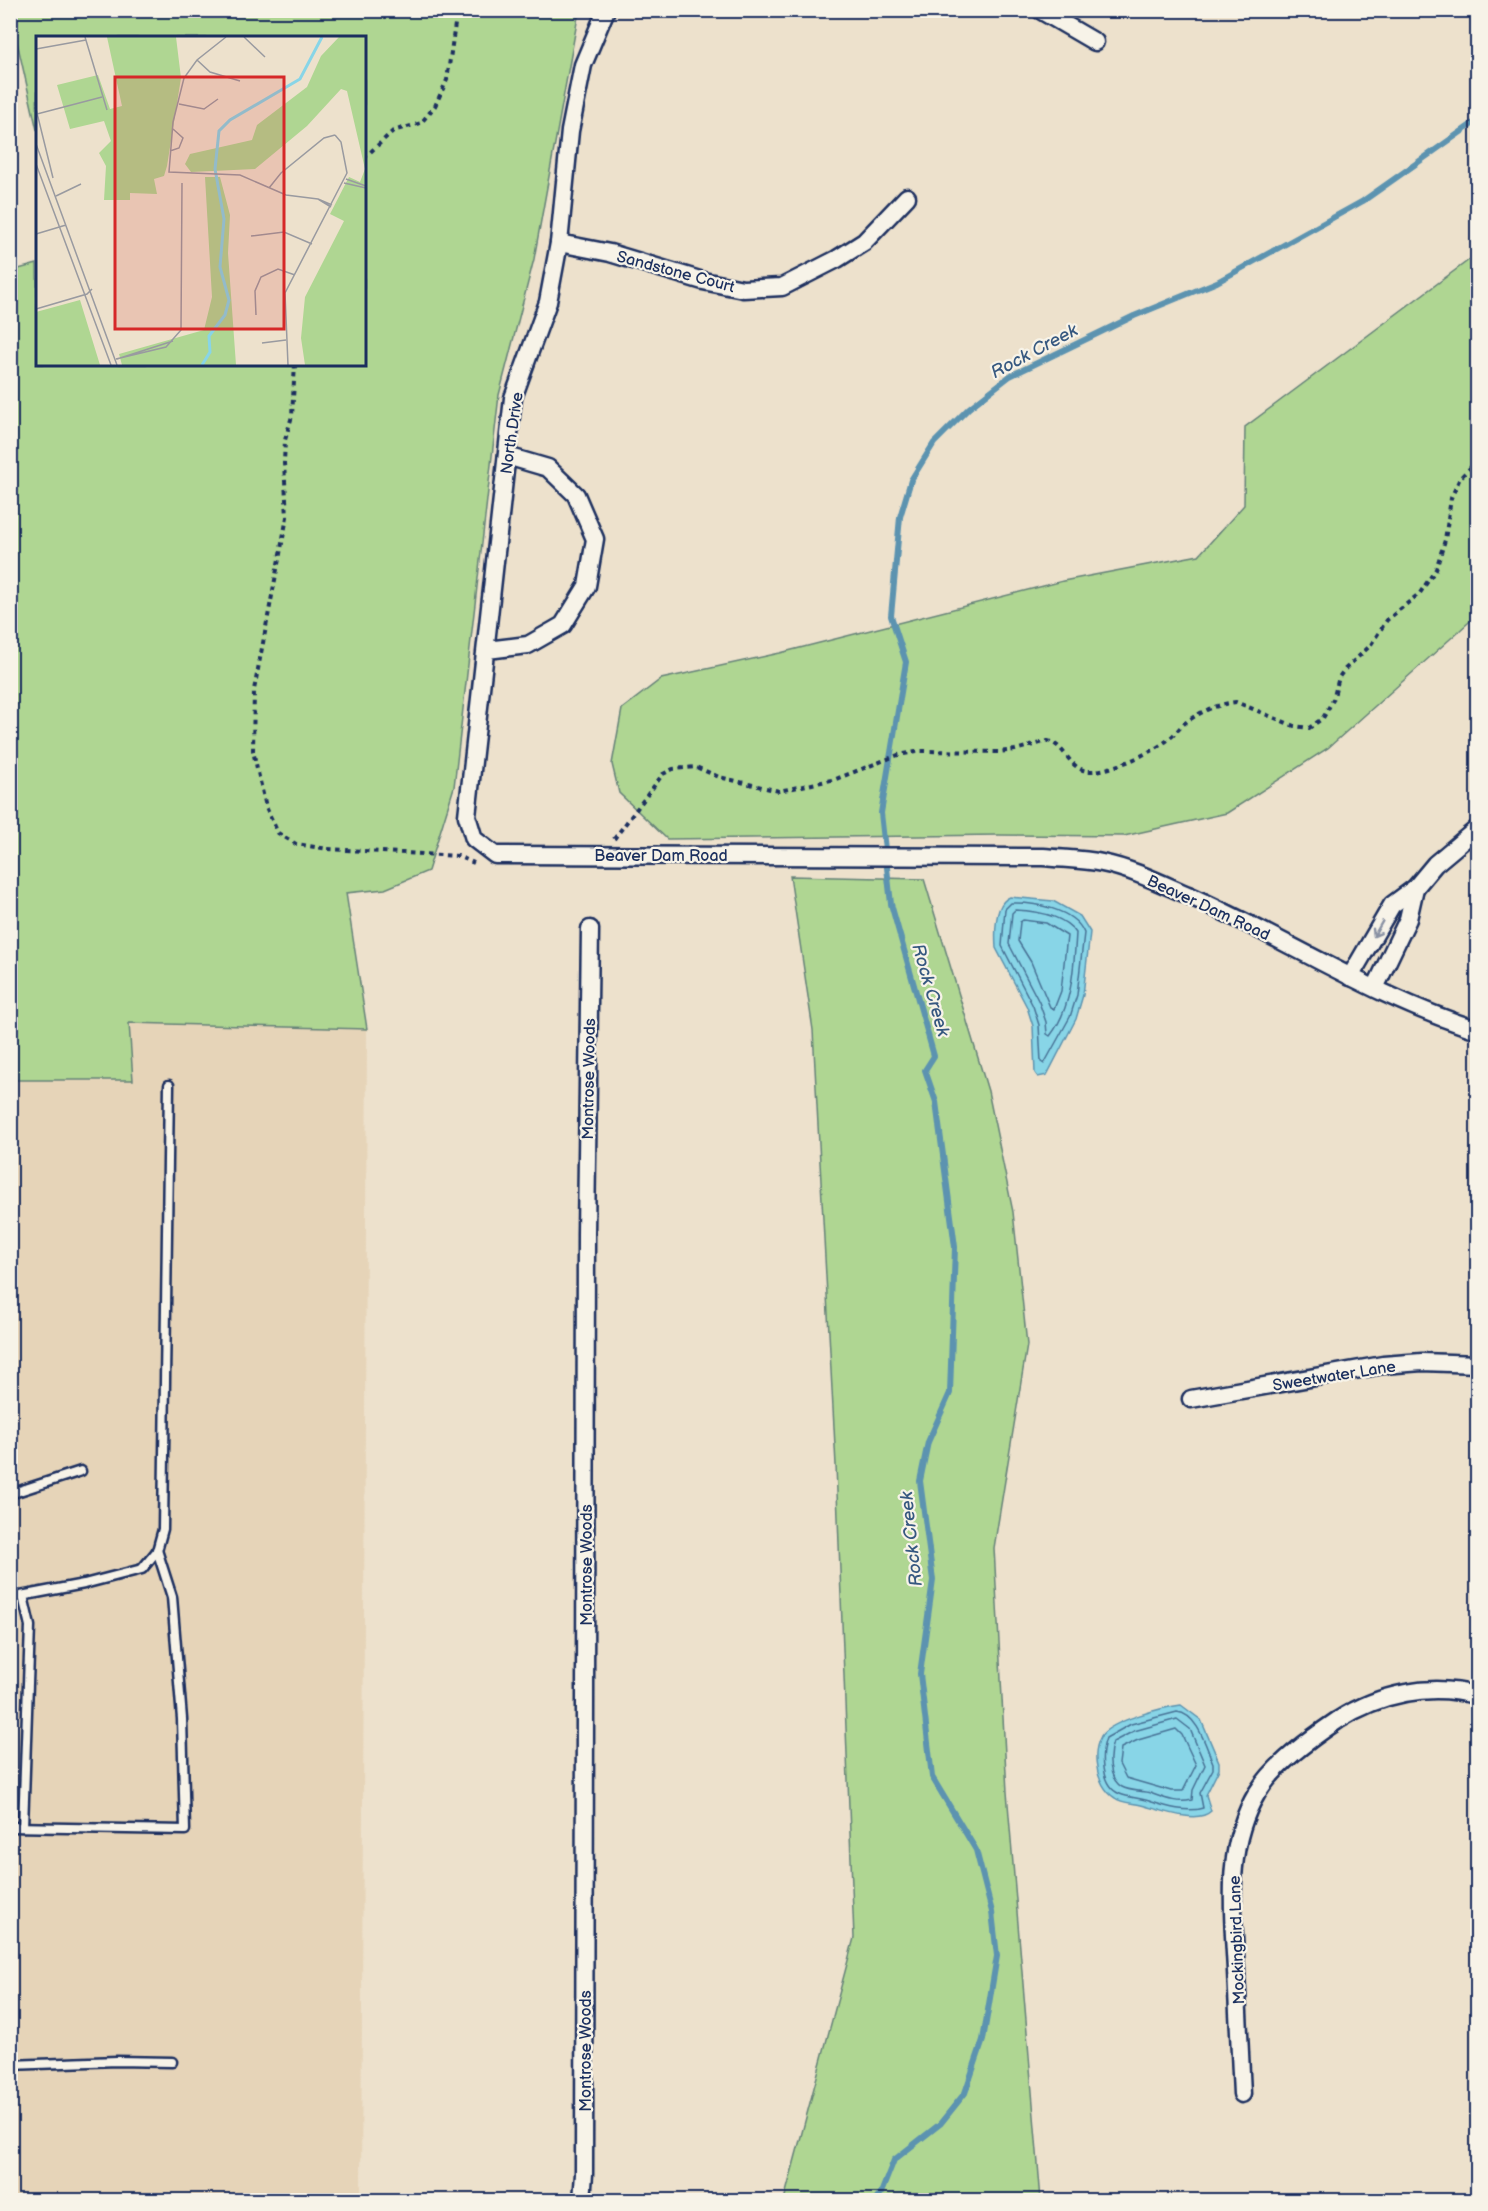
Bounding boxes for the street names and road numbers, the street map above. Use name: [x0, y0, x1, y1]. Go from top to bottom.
street label: Sandstone Court: [615, 248, 737, 297]
street label: North Drive: [497, 390, 528, 476]
street label: Beaver Dam Road: [594, 847, 728, 866]
street label: Beaver Dam Road: [1144, 872, 1273, 945]
street label: Montrose Woods: [579, 1018, 600, 1140]
street label: Sweetwater Lane: [1271, 1357, 1398, 1396]
street label: Montrose Woods: [578, 1504, 597, 1626]
street label: Mockingbird Lane: [1226, 1875, 1249, 2005]
street label: Montrose Woods: [577, 1990, 596, 2112]

